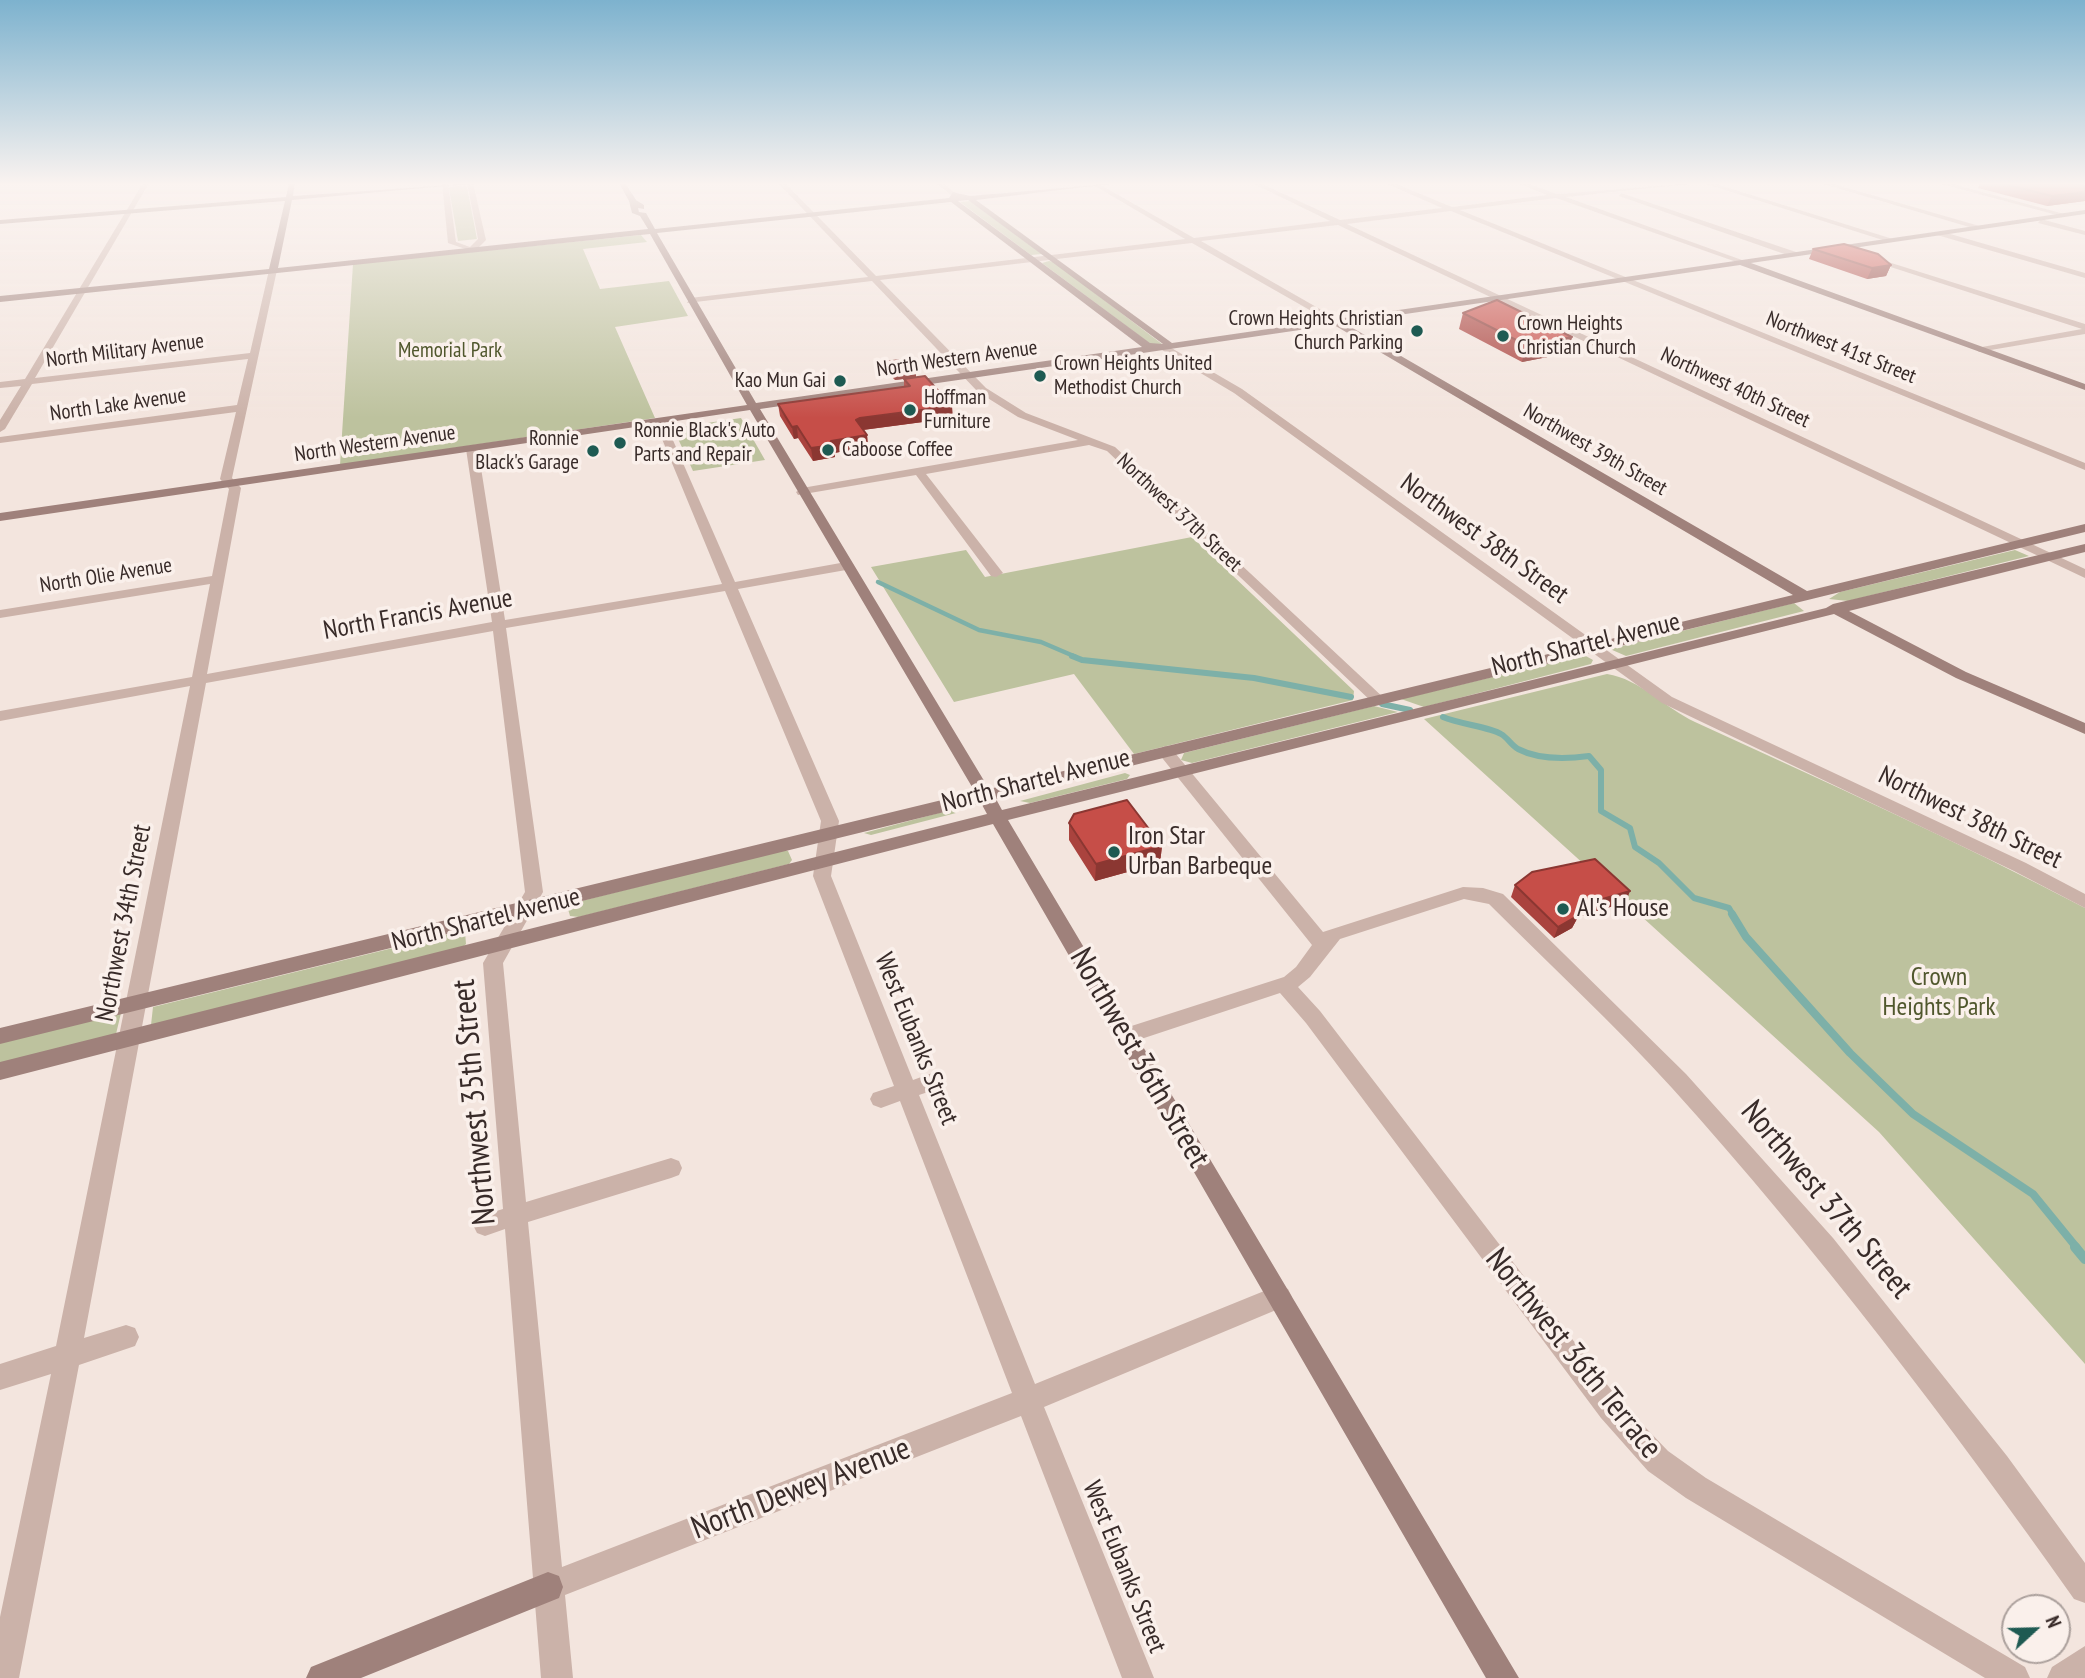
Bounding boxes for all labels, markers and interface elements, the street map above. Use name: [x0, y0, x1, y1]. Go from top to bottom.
place label: Crown Heights Christian Church Parking: [1229, 306, 1403, 356]
street label: Northwest 41st Street: [1762, 306, 1920, 390]
place label: Crown Heights Christian Church: [1517, 311, 1636, 361]
marker: Crown Heights Christian Church Parking: [1409, 323, 1425, 339]
marker: Crown Heights Christian Church: [1495, 328, 1511, 344]
street label: North Military Avenue: [45, 329, 205, 373]
street label: North Western Avenue: [875, 335, 1039, 383]
park label: Memorial Park: [398, 338, 502, 364]
street label: Northwest 40th Street: [1656, 342, 1814, 434]
place label: Crown Heights United Methodist Church: [1054, 351, 1212, 401]
place label: Kao Mun Gai: [735, 368, 826, 394]
marker: Crown Heights United Methodist Church: [1032, 368, 1048, 384]
marker: Kao Mun Gai: [832, 373, 848, 389]
street label: North Lake Avenue: [48, 383, 188, 427]
place label: Hoffman Furniture: [924, 385, 991, 435]
street label: Northwest 39th Street: [1519, 399, 1671, 501]
marker: Hoffman Furniture: [902, 402, 918, 418]
place label: Ronnie Black's Auto Parts and Repair: [634, 418, 775, 468]
street label: North Western Avenue: [293, 420, 457, 468]
place label: Ronnie Black's Garage: [475, 426, 579, 476]
marker: Ronnie Black's Auto Parts and Repair: [612, 435, 628, 451]
place label: Caboose Coffee: [842, 437, 953, 463]
marker: Caboose Coffee: [820, 442, 836, 458]
marker: Ronnie Black's Garage: [585, 443, 601, 459]
street label: Northwest 37th Street: [1111, 449, 1247, 577]
street label: Northwest 38th Street: [1394, 468, 1574, 610]
street label: North Olie Avenue: [38, 553, 174, 599]
street label: North Francis Avenue: [321, 583, 515, 647]
street label: North Shartel Avenue: [1489, 607, 1683, 683]
street label: North Shartel Avenue: [939, 743, 1133, 819]
street label: Northwest 38th Street: [1873, 760, 2067, 876]
place label: Iron Star Urban Barbeque: [1128, 821, 1272, 882]
street label: Northwest 34th Street: [90, 822, 158, 1024]
marker: Iron Star Urban Barbeque: [1106, 844, 1122, 860]
street label: North Shartel Avenue: [389, 882, 583, 958]
place label: Al's House: [1577, 893, 1669, 925]
marker: Al's House: [1555, 901, 1571, 917]
street label: Northwest 36th Street: [1061, 942, 1217, 1174]
street label: West Eubanks Street: [867, 949, 965, 1129]
park label: Crown Heights Park: [1882, 962, 1996, 1024]
street label: Northwest 35th Street: [445, 978, 505, 1226]
street label: Northwest 37th Street: [1732, 1093, 1920, 1307]
street label: Northwest 36th Terrace: [1477, 1241, 1669, 1467]
street label: North Dewey Avenue: [686, 1430, 916, 1548]
street label: West Eubanks Street: [1075, 1477, 1173, 1657]
north arrow: [2001, 1594, 2071, 1664]
text: N: [2041, 1613, 2067, 1631]

